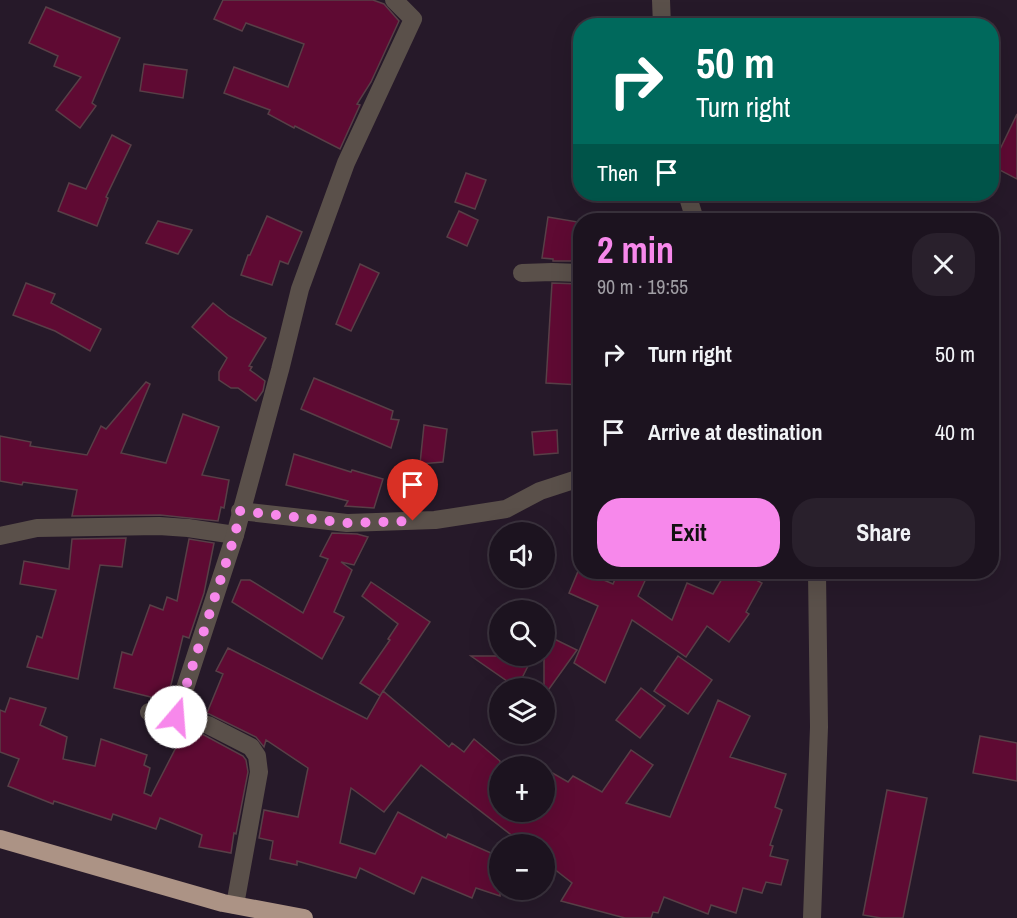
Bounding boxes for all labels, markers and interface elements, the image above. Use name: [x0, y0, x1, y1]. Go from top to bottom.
text: 50 m: [696, 35, 775, 91]
icon: right: [597, 42, 675, 120]
text: Turn right: [696, 89, 790, 125]
icon: arrive: [650, 156, 683, 189]
text: Then: [597, 158, 638, 188]
text: 2 min: [597, 226, 674, 274]
button: close: [912, 233, 975, 296]
text: 90 m · 19:55: [597, 273, 688, 300]
icon: right: [597, 338, 630, 371]
text: Turn right: [648, 339, 732, 369]
text: 50 m: [935, 339, 975, 369]
icon: arrive: [597, 416, 630, 449]
text: Arrive at destination: [648, 417, 822, 447]
text: 40 m: [935, 417, 975, 447]
pin: [387, 459, 438, 521]
icon: arrive: [396, 468, 429, 501]
button: Exit: [597, 498, 780, 567]
button: Share: [792, 498, 975, 567]
map controls: [489, 522, 555, 900]
button: sound: [489, 522, 555, 588]
button: search: [489, 600, 555, 666]
button: layers: [489, 678, 555, 744]
position arrow: [144, 685, 208, 749]
button: +: [489, 756, 555, 822]
button: −: [489, 834, 555, 900]

